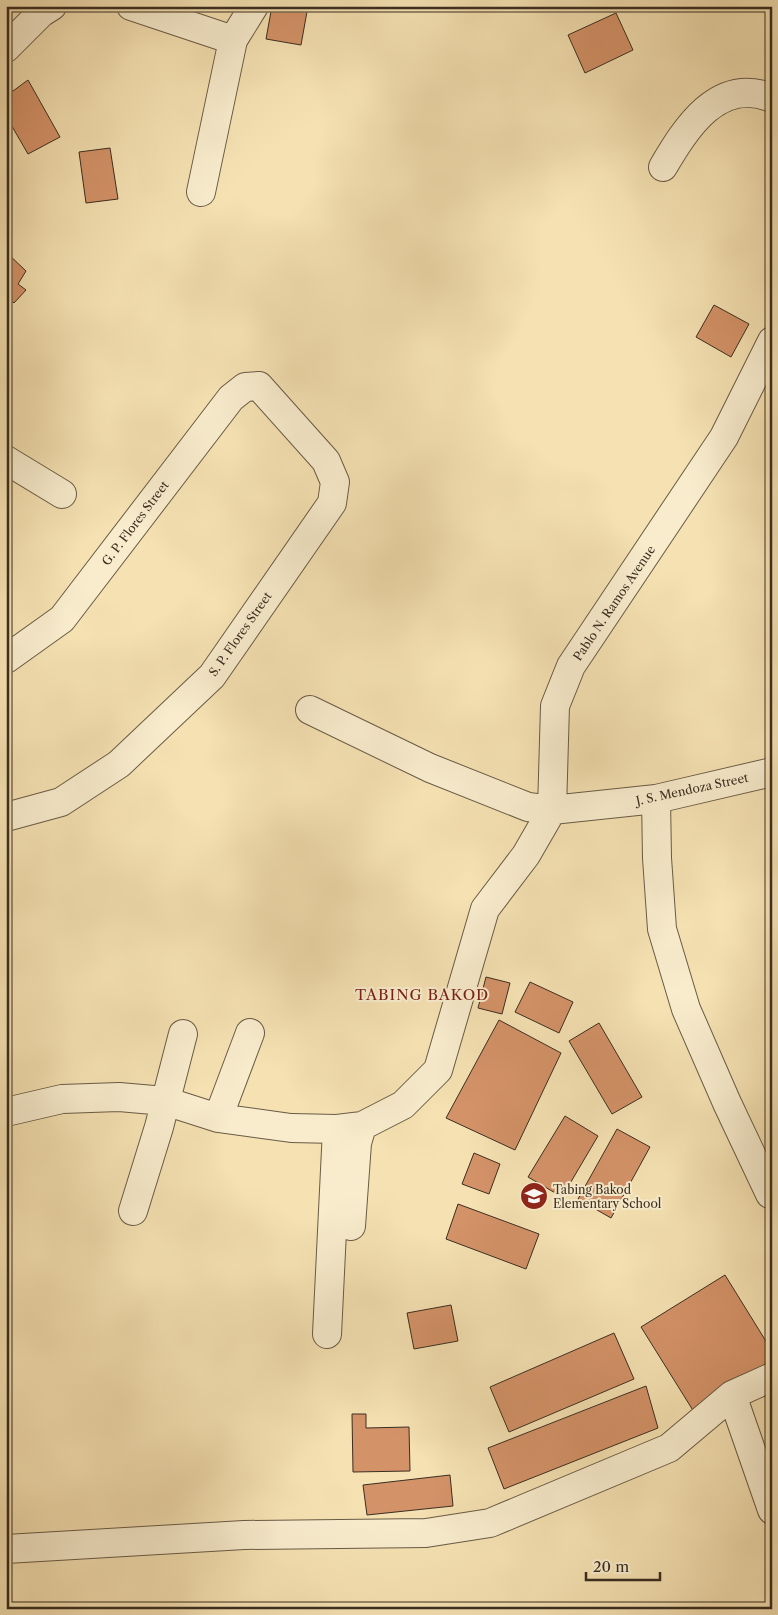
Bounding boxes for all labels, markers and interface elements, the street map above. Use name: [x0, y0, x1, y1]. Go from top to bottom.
street label: G. P. Flores Street: [98, 477, 172, 568]
street label: Pablo N. Ramos Avenue: [570, 542, 658, 663]
street label: S. P. Flores Street: [205, 588, 275, 679]
street label: J. S. Mendoza Street: [633, 770, 750, 809]
district label: TABING BAKOD: [355, 985, 489, 1004]
school or university icon: Tabing Bakod Elementary School: [519, 1181, 549, 1211]
place label: Tabing Bakod Elementary School: [553, 1182, 662, 1211]
scale bar: [586, 1550, 659, 1582]
text: 20 m: [593, 1557, 629, 1576]

